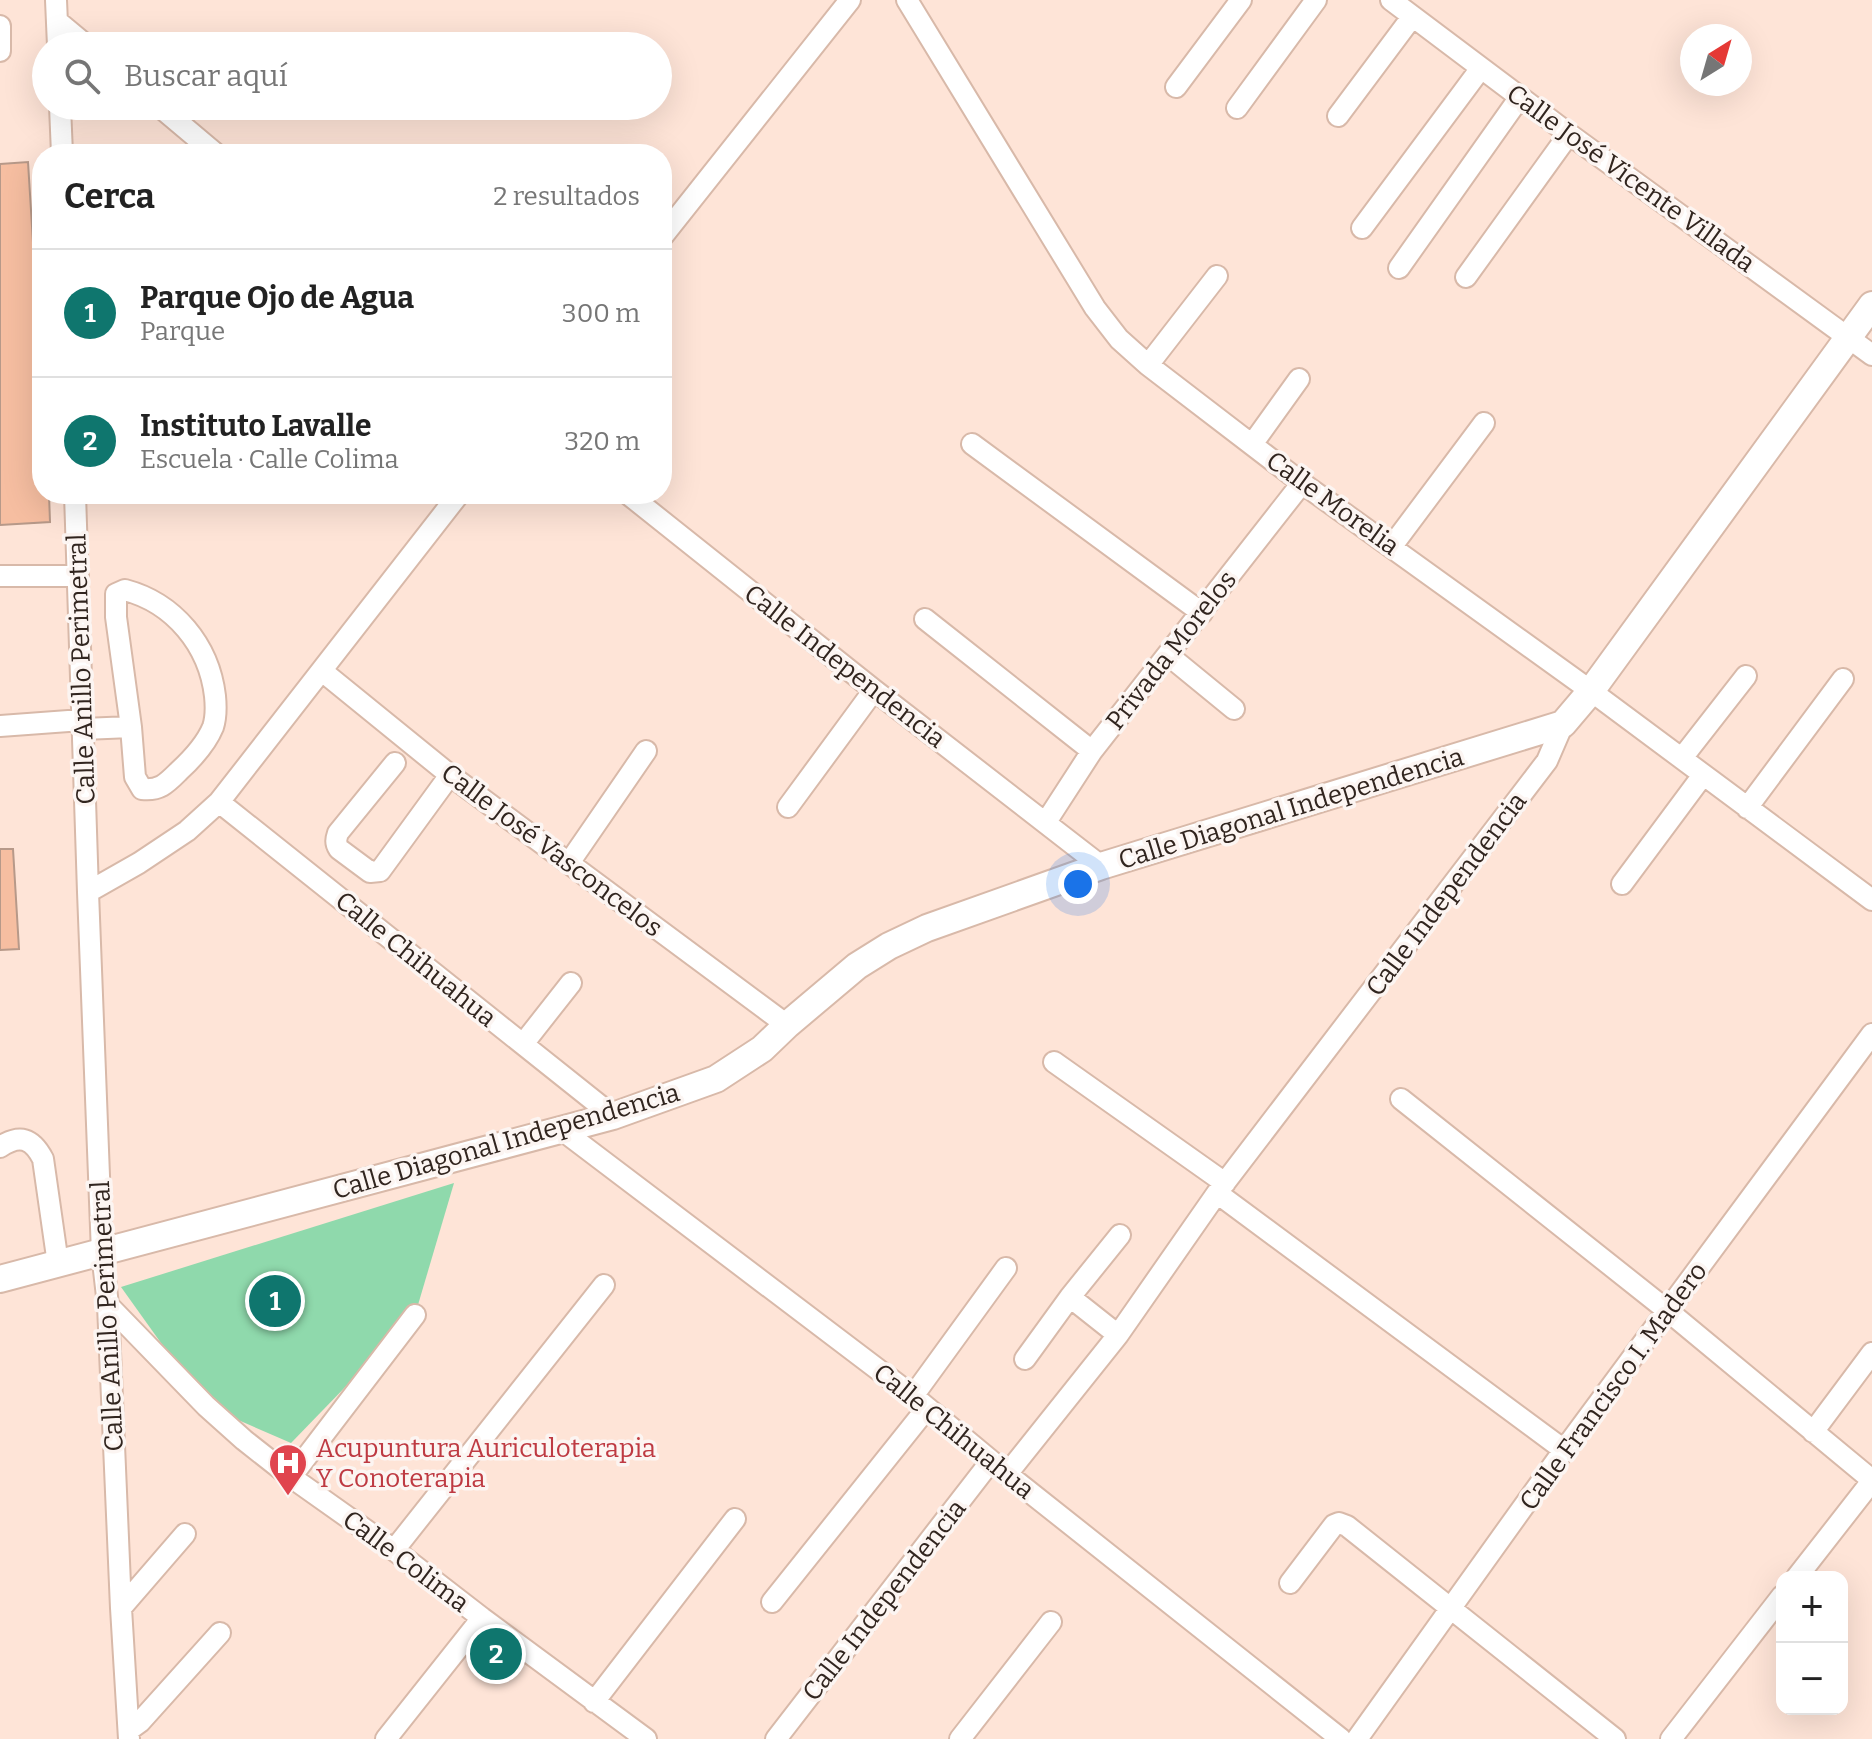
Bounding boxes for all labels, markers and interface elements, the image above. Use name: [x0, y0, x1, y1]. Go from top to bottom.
north arrow: [1680, 24, 1752, 96]
search box: [32, 32, 672, 120]
icon: search: [60, 54, 104, 98]
text: Buscar aquí: [124, 58, 288, 94]
street label: Calle José Vicente Villada: [1501, 78, 1761, 279]
text: Cerca: [64, 176, 155, 217]
text: 2 resultados: [493, 181, 640, 212]
text: Parque Ojo de Agua: [140, 280, 414, 316]
text: 1: [84, 298, 96, 329]
text: 300 m: [562, 298, 640, 329]
text: Parque: [140, 316, 225, 347]
text: Instituto Lavalle: [140, 408, 371, 444]
text: 2: [83, 426, 97, 457]
text: 320 m: [564, 426, 640, 457]
text: Escuela · Calle Colima: [140, 444, 399, 475]
street label: Calle Morelia: [1260, 445, 1405, 562]
street label: Calle Anillo Perimetral: [61, 533, 102, 805]
street label: Privada Morelos: [1100, 565, 1243, 736]
street label: Calle Independencia: [738, 578, 952, 755]
street label: Calle Diagonal Independencia: [1115, 741, 1468, 876]
street label: Calle José Vasconcelos: [435, 757, 668, 944]
street label: Calle Independencia: [1360, 786, 1533, 1002]
your location: [1058, 864, 1098, 904]
street label: Calle Chihuahua: [329, 885, 502, 1034]
street label: Calle Diagonal Independencia: [329, 1077, 683, 1206]
street label: Calle Anillo Perimetral: [85, 1180, 130, 1452]
street label: Calle Francisco I. Madero: [1513, 1256, 1714, 1516]
pin: 1: [249, 1271, 301, 1331]
street label: Calle Chihuahua: [867, 1357, 1040, 1506]
place label: Acupuntura Auriculoterapia Y Conoterapia: [316, 1433, 656, 1494]
hospital icon: Acupuntura Auriculoterapia Y Conoterapia: [267, 1442, 309, 1497]
street label: Calle Independencia: [796, 1493, 973, 1707]
street label: Calle Colima: [336, 1504, 475, 1619]
map controls: [1776, 1571, 1848, 1715]
button: +: [1776, 1571, 1848, 1643]
pin: 2: [470, 1624, 522, 1684]
button: −: [1776, 1643, 1848, 1715]

